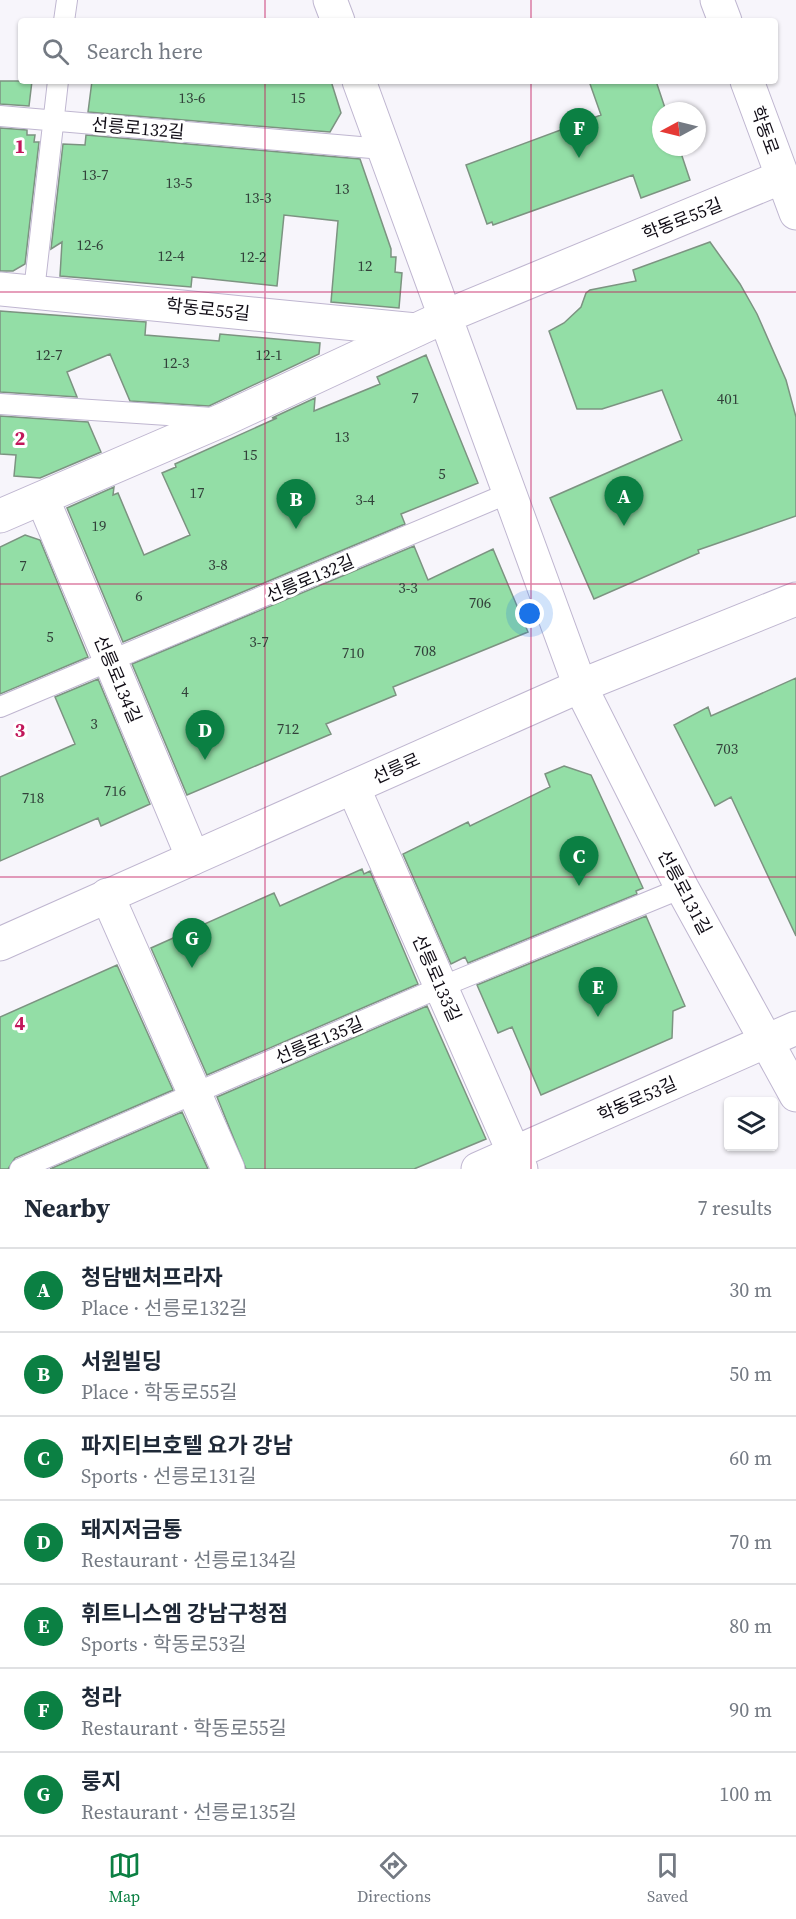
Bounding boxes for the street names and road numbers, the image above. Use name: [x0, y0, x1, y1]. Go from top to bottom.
street label: 학동로: [745, 102, 785, 158]
street label: 선릉로132길: [90, 111, 186, 145]
street label: 학동로55길: [638, 192, 726, 246]
street label: 학동로55길: [165, 292, 251, 326]
street label: 선릉로132길: [262, 548, 358, 608]
street label: 선릉로134길: [90, 632, 146, 726]
street label: 선릉로: [368, 746, 424, 790]
street label: 선릉로131길: [652, 845, 718, 939]
street label: 선릉로133길: [407, 930, 467, 1026]
street label: 선릉로135길: [271, 1010, 367, 1070]
street label: 학동로53길: [593, 1070, 681, 1128]

